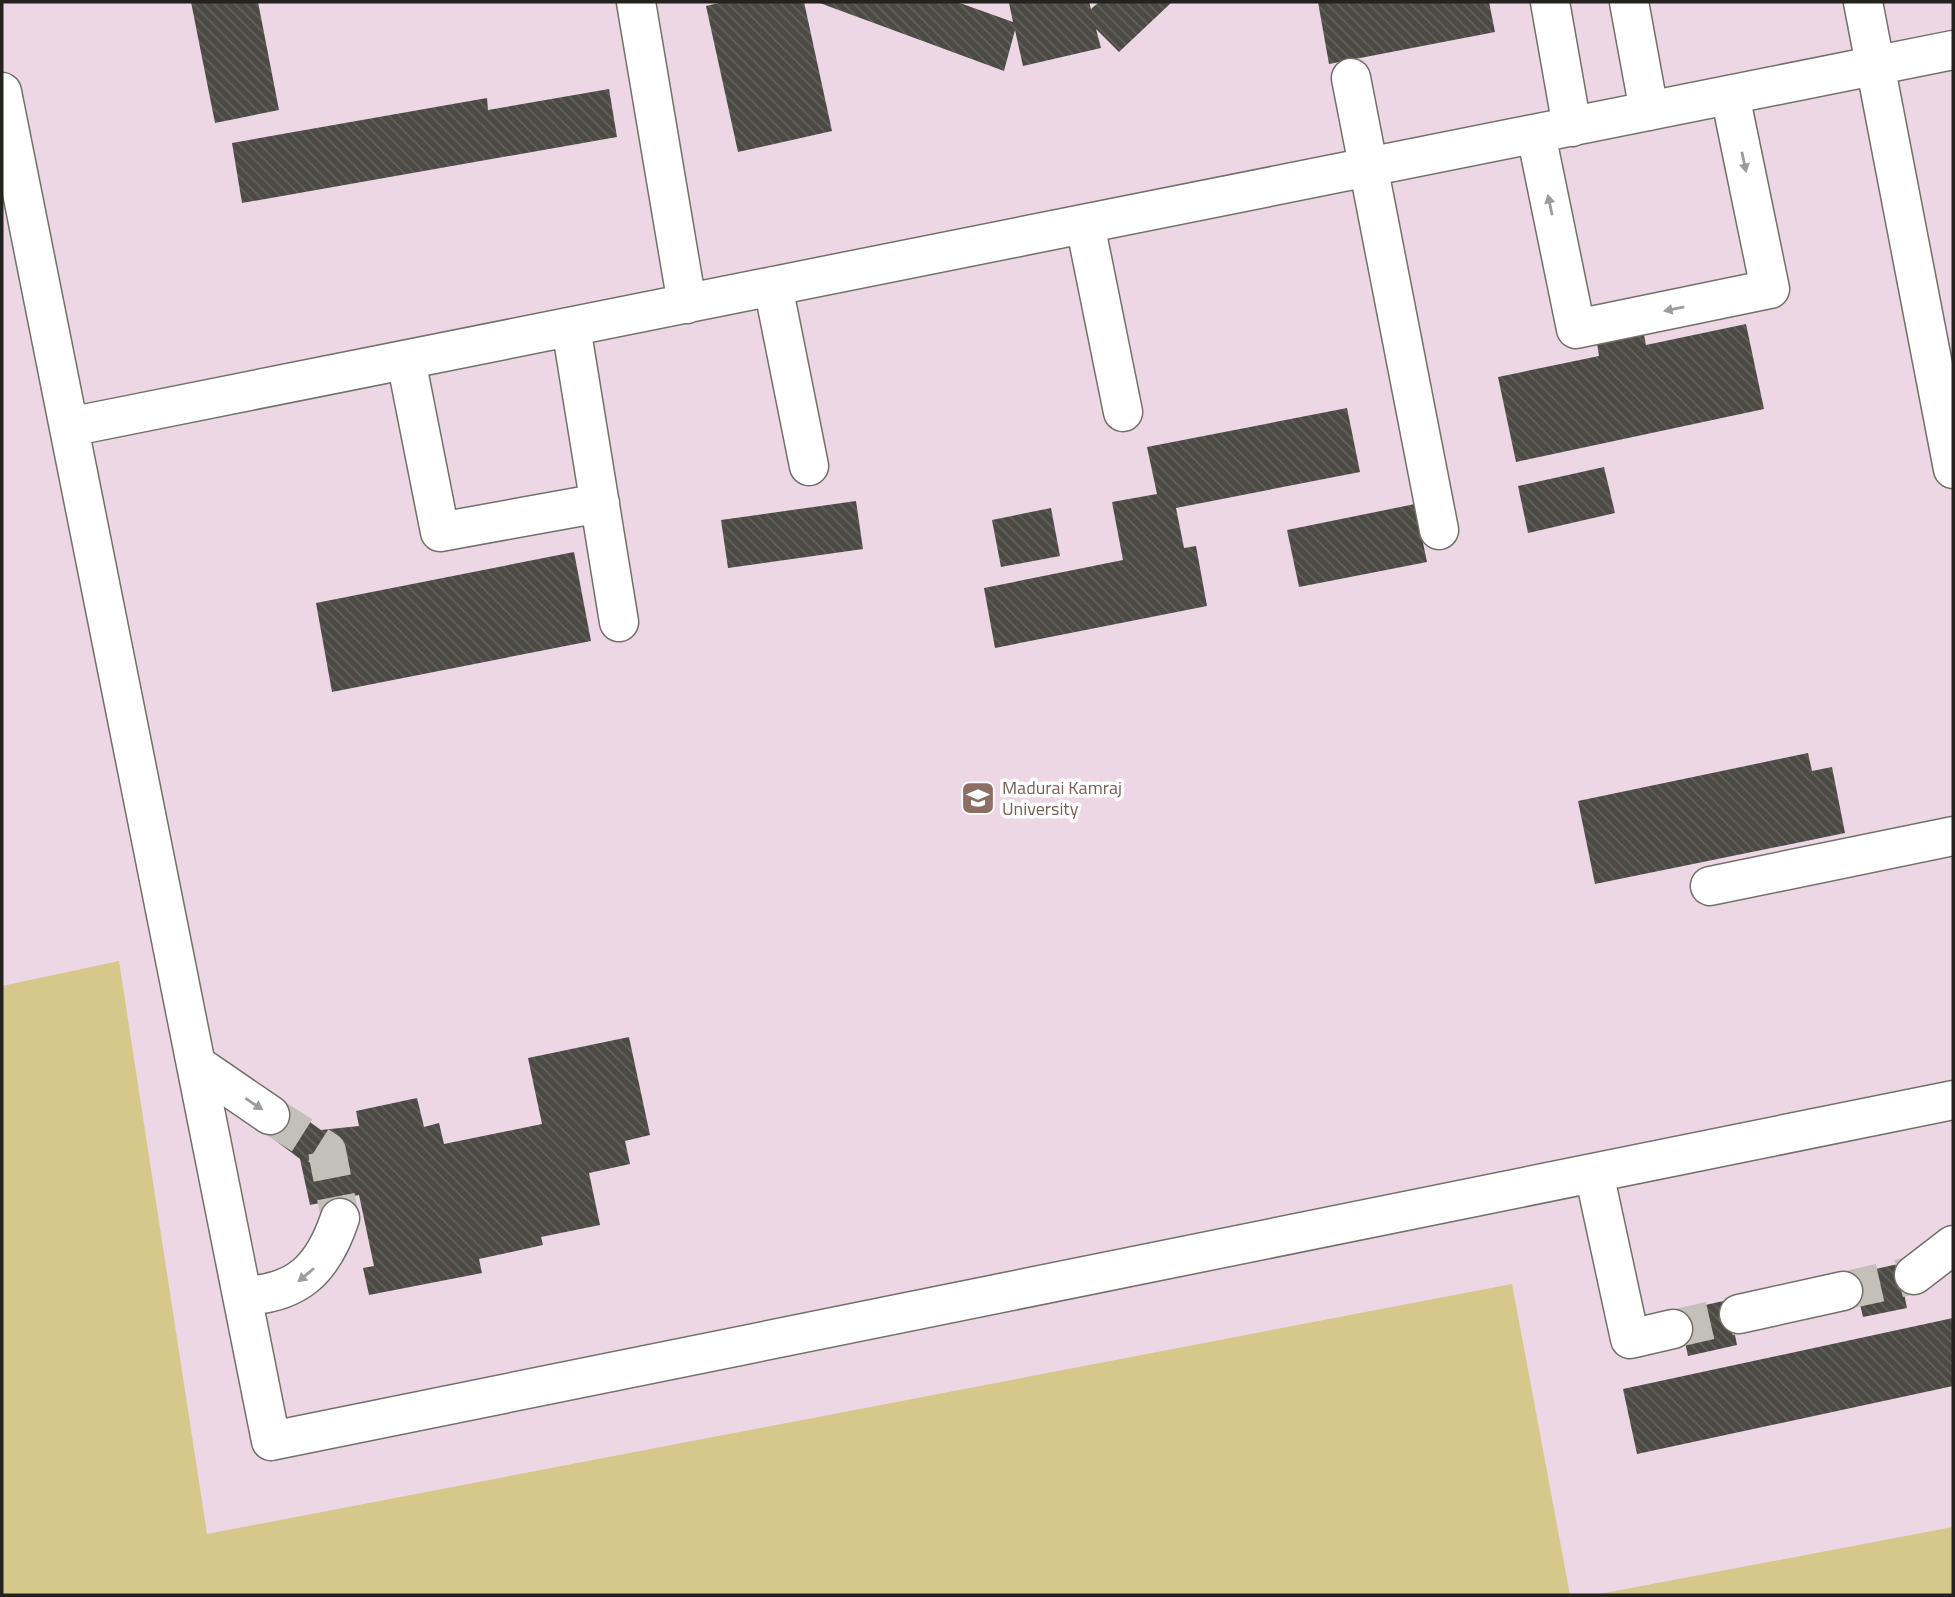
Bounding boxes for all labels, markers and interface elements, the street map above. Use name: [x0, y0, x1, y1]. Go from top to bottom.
one-way arrow: [1738, 151, 1749, 173]
one-way arrow: [1545, 194, 1556, 216]
one-way arrow: [1663, 303, 1685, 314]
place label: Madurai Kamraj University: [1002, 774, 1122, 822]
school or university icon: Madurai Kamraj University: [959, 779, 997, 817]
one-way arrow: [245, 1097, 263, 1111]
one-way arrow: [297, 1267, 314, 1282]

